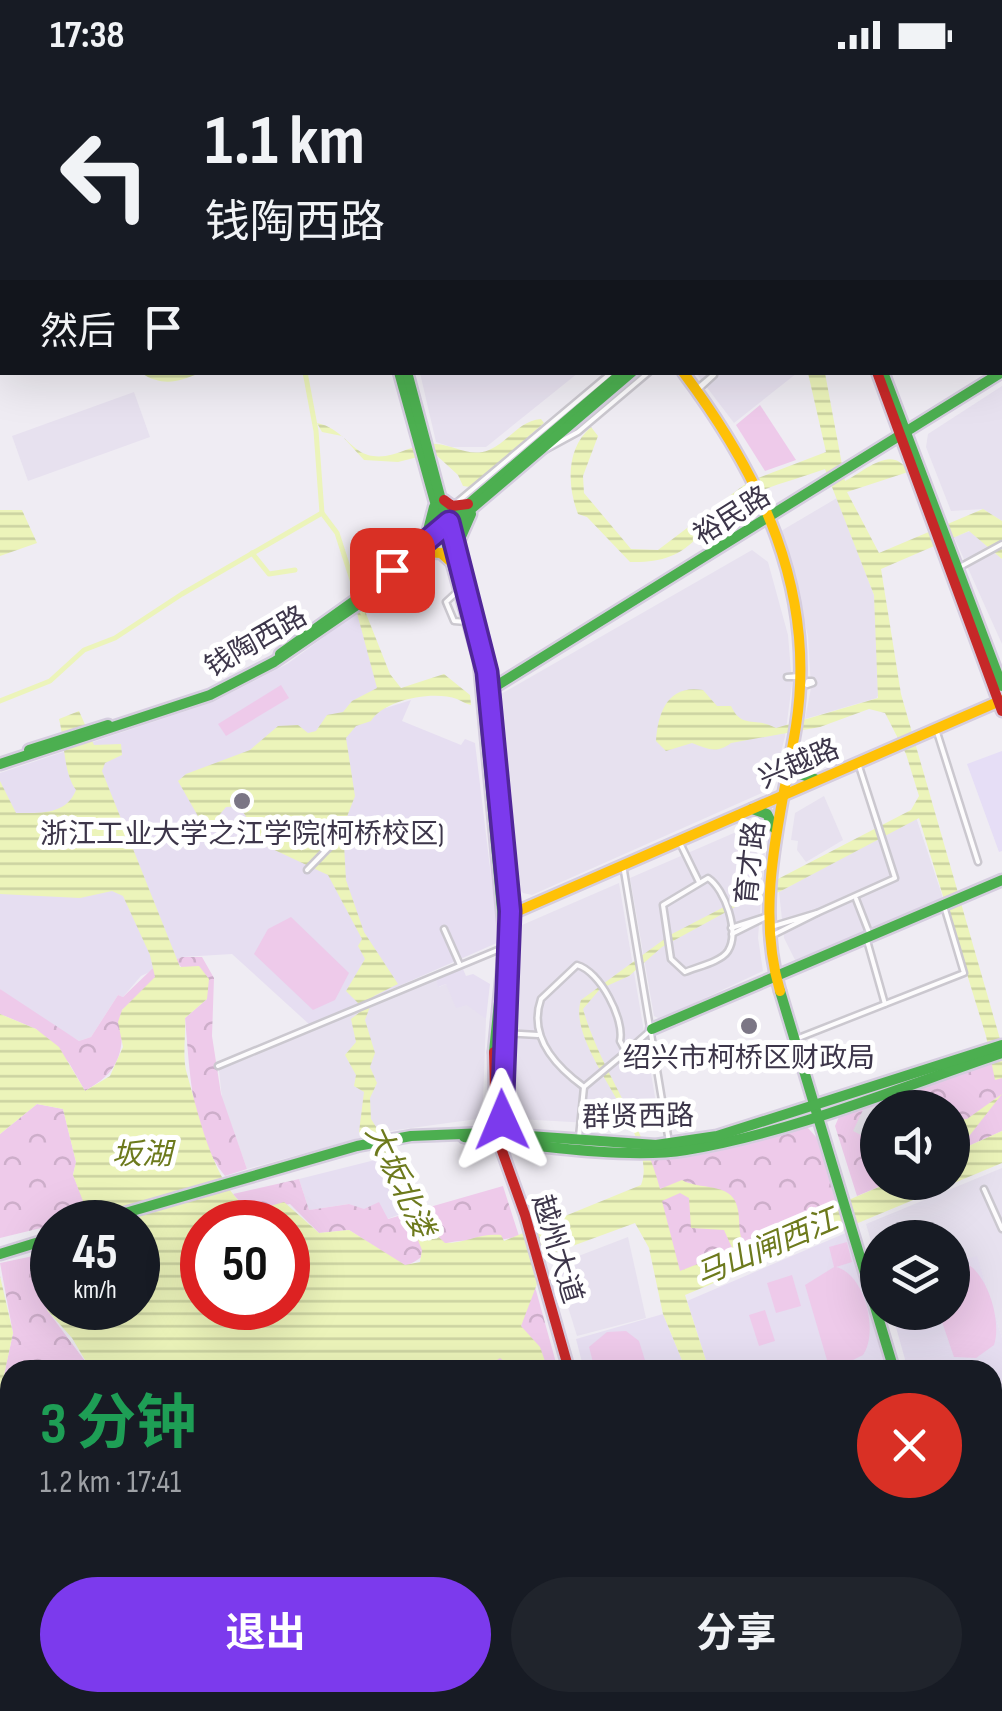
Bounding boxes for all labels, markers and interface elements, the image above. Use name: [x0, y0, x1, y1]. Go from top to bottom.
text: 17:38: [50, 13, 124, 58]
text: 1.1 km: [205, 100, 365, 184]
icon: left: [40, 110, 170, 240]
text: 钱陶西路: [205, 196, 385, 251]
icon: arrive: [136, 300, 191, 355]
text: 然后: [40, 310, 116, 355]
street label: 裕民路: [688, 480, 776, 552]
pin: [350, 528, 435, 613]
icon: arrive: [365, 543, 420, 598]
street label: 钱陶西路: [199, 600, 313, 684]
street label: 兴越路: [754, 732, 844, 796]
marker: 浙江工业大学之江学院(柯桥校区): [231, 790, 253, 812]
place label: 浙江工业大学之江学院(柯桥校区): [40, 818, 444, 851]
street label: 育才路: [730, 819, 772, 907]
marker: 绍兴市柯桥区财政局: [738, 1015, 760, 1037]
place label: 绍兴市柯桥区财政局: [623, 1042, 875, 1075]
position arrow: [450, 1068, 554, 1172]
map controls: [860, 1090, 970, 1330]
button: sound: [860, 1090, 970, 1200]
street label: 群贤西路: [582, 1100, 694, 1134]
water label: 大坂北溇: [357, 1119, 442, 1246]
water label: 坂湖: [112, 1137, 176, 1173]
street label: 越州大道: [525, 1191, 589, 1307]
speed limit sign: 50: [180, 1200, 310, 1330]
water label: 马山闸西江: [691, 1201, 846, 1294]
button: layers: [860, 1220, 970, 1330]
text: 45: [72, 1223, 118, 1283]
text: km/h: [73, 1275, 117, 1306]
text: 3 分钟: [40, 1389, 196, 1461]
button: close: [857, 1393, 962, 1498]
text: 1.2 km · 17:41: [40, 1463, 181, 1502]
button: 退出: [40, 1577, 491, 1692]
button: 分享: [511, 1577, 962, 1692]

